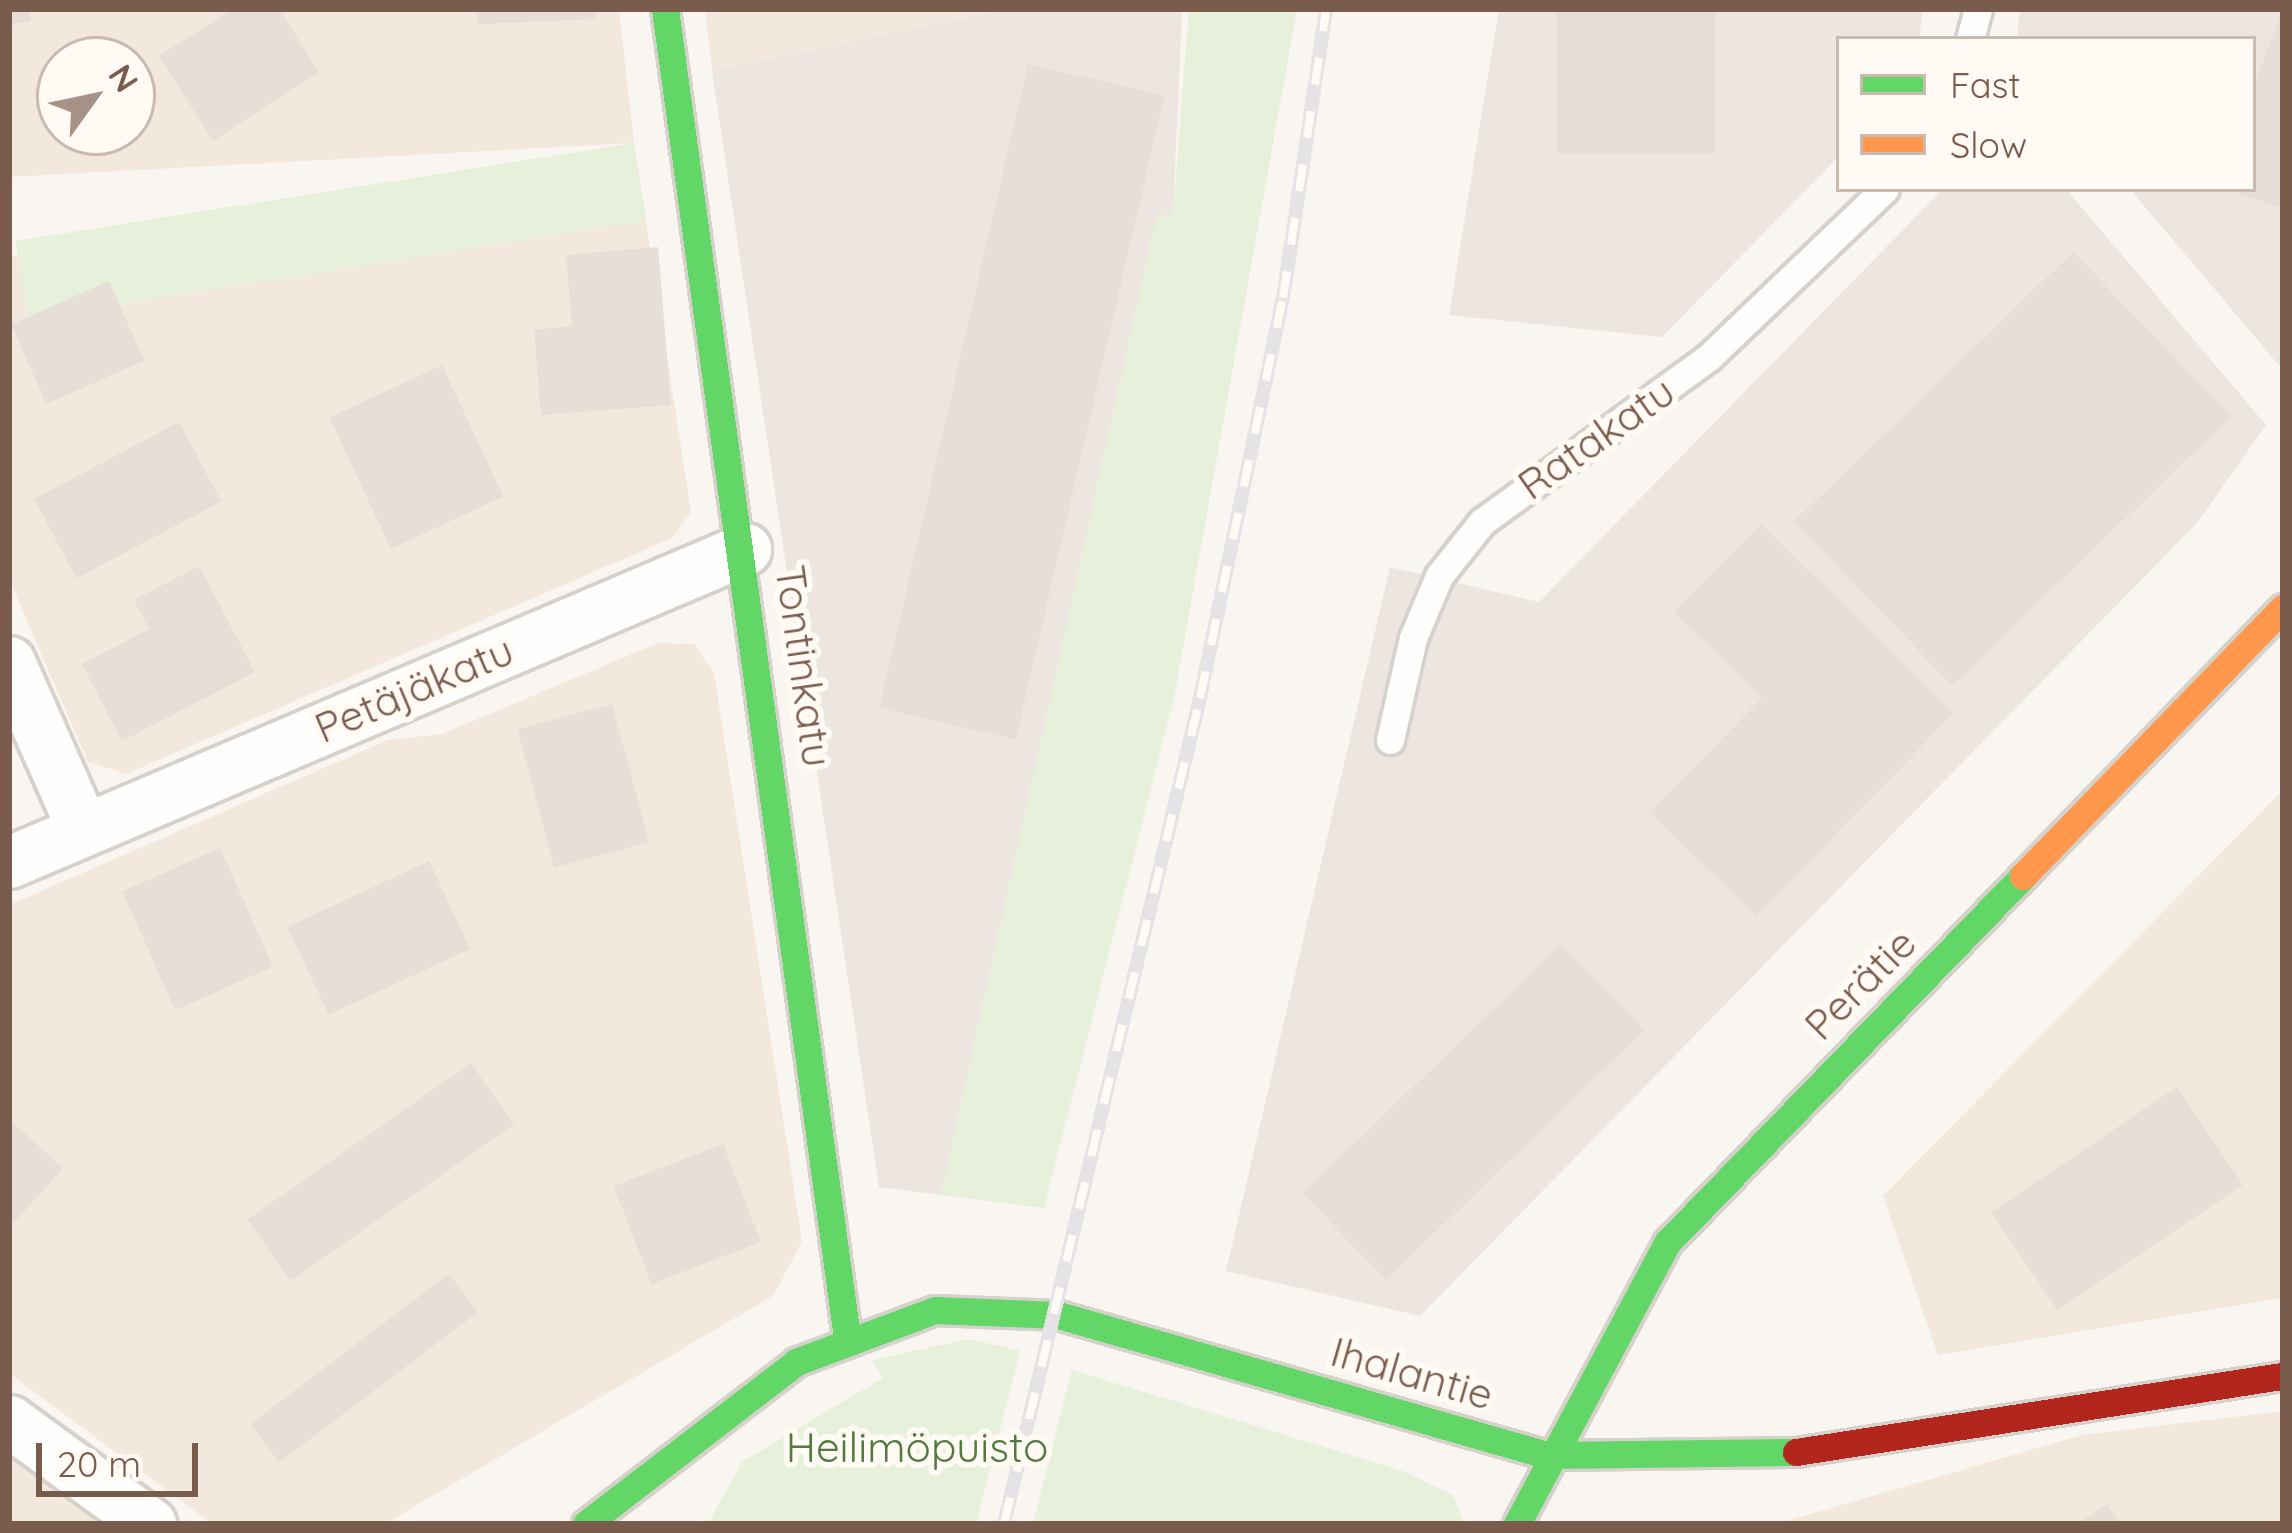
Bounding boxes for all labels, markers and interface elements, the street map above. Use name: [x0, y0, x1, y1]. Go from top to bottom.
north arrow: [36, 36, 156, 156]
legend: [1836, 36, 2256, 192]
text: N: [100, 56, 148, 99]
text: Fast: [1950, 62, 2021, 107]
text: Slow: [1950, 122, 2027, 167]
street label: Ratakatu: [1508, 366, 1684, 510]
street label: Tontinkatu: [765, 562, 843, 770]
street label: Petäjäkatu: [307, 625, 521, 753]
street label: Perätie: [1794, 918, 1926, 1050]
street label: Ihalantie: [1325, 1326, 1499, 1420]
scale bar: [42, 1419, 204, 1493]
park label: Heilimöpuisto: [786, 1422, 1048, 1472]
text: 20 m: [57, 1441, 141, 1486]

